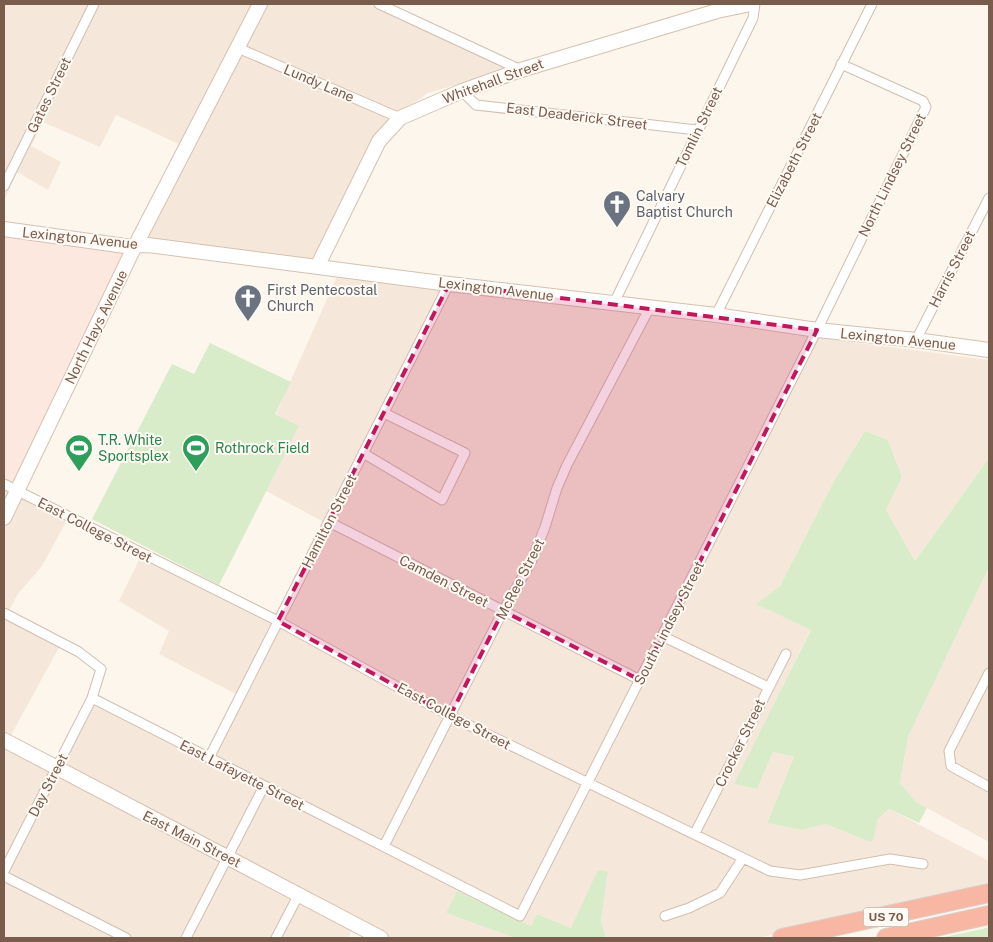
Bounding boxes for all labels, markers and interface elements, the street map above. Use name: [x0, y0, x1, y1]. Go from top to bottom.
street label: Gates Street: [24, 55, 74, 135]
street label: Whitehall Street: [440, 55, 546, 107]
street label: Lundy Lane: [281, 61, 357, 105]
street label: Tomlin Street: [673, 84, 725, 170]
street label: East Deaderick Street: [505, 99, 649, 133]
street label: Elizabeth Street: [763, 110, 825, 210]
street label: North Lindsey Street: [855, 111, 929, 239]
place label: Calvary Baptist Church: [636, 188, 733, 220]
church icon: Calvary Baptist Church: [602, 189, 632, 228]
street label: Lexington Avenue: [21, 224, 139, 252]
street label: Harris Street: [926, 228, 978, 310]
street label: North Hays Avenue: [61, 267, 131, 387]
street label: Lexington Avenue: [437, 274, 555, 304]
place label: First Pentecostal Church: [267, 282, 378, 314]
church icon: First Pentecostal Church: [233, 283, 263, 322]
street label: Lexington Avenue: [839, 325, 957, 353]
place label: T.R. White Sportsplex: [98, 432, 169, 464]
sports icon: T.R. White Sportsplex: [64, 433, 94, 472]
sports icon: Rothrock Field: [181, 433, 211, 472]
place label: Rothrock Field: [215, 440, 309, 456]
street label: Hamilton Street: [298, 471, 360, 571]
street label: East College Street: [35, 494, 155, 566]
street label: McRee Street: [493, 536, 547, 622]
street label: Camden Street: [397, 552, 491, 610]
street label: South Lindsey Street: [631, 558, 707, 688]
street label: East College Street: [395, 679, 513, 753]
street label: Crocker Street: [712, 696, 768, 790]
street label: East Lafayette Street: [177, 737, 307, 813]
street label: Day Street: [25, 751, 71, 819]
street label: East Main Street: [140, 807, 244, 871]
road number: US 70: [864, 908, 908, 926]

